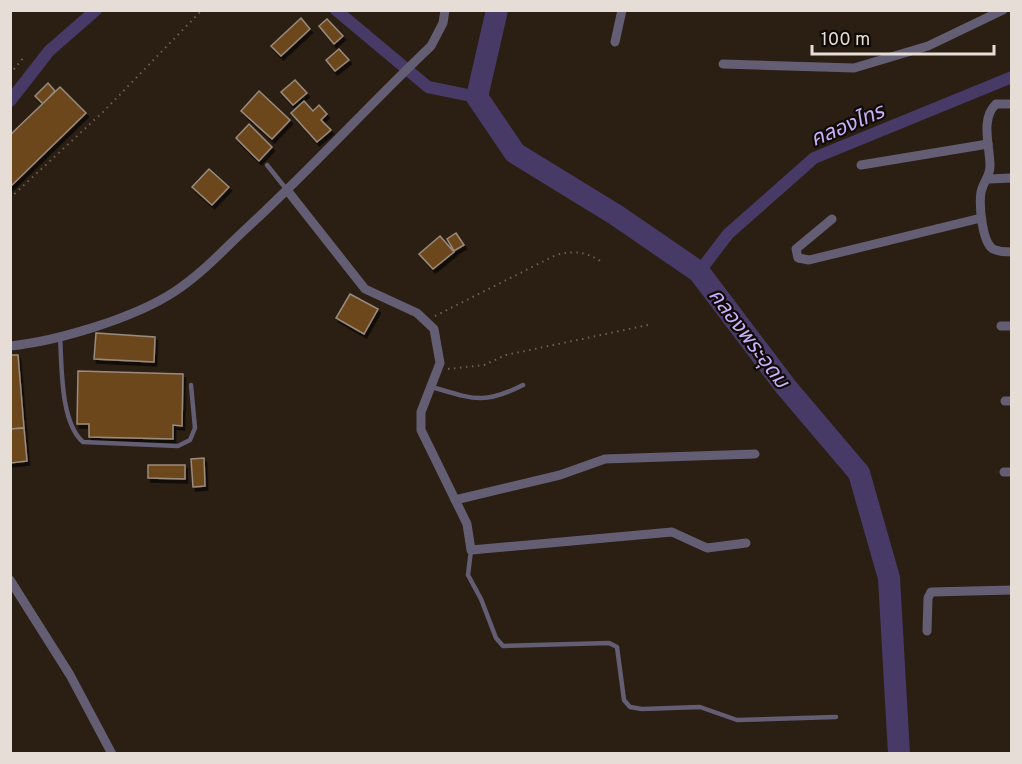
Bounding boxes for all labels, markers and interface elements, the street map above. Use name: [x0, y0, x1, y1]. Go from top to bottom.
scale bar: [812, 18, 994, 56]
text: 100 m: [821, 29, 870, 52]
water label: คลองไทร: [807, 98, 890, 154]
water label: คลองพระอุดม: [701, 284, 795, 396]

